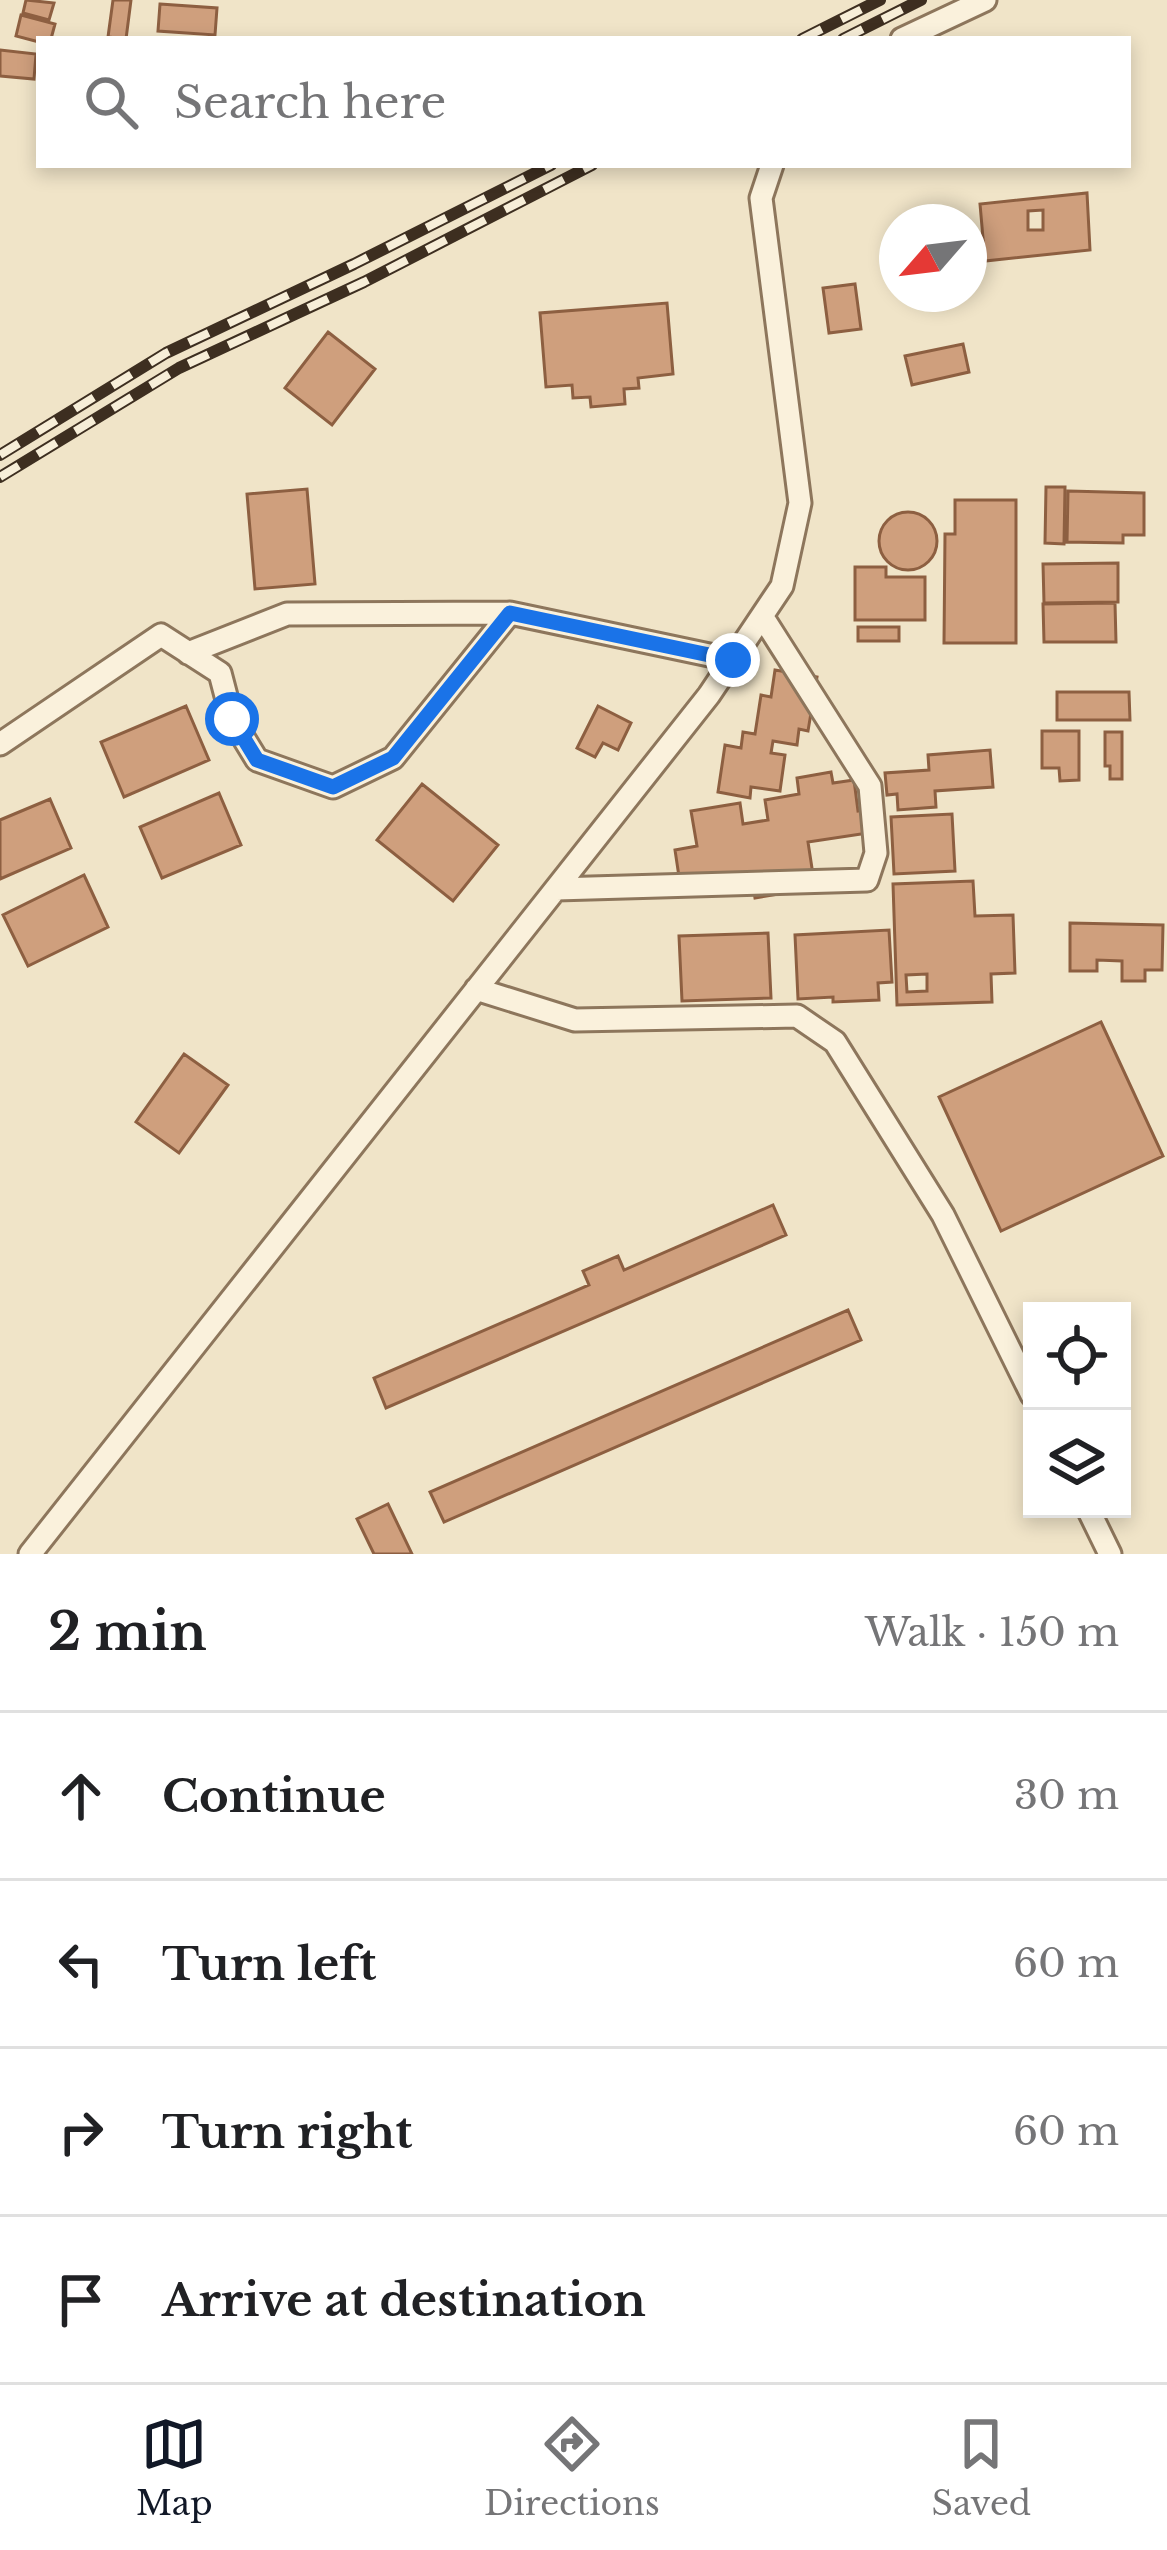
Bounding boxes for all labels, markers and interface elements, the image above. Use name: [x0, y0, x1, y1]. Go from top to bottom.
search box: [36, 36, 1131, 168]
icon: search: [78, 69, 144, 135]
text: Search here: [174, 74, 446, 130]
north arrow: [879, 204, 987, 312]
route end: [706, 633, 760, 687]
route start: [205, 692, 259, 746]
map controls: [1023, 1302, 1131, 1518]
button: locate: [1023, 1302, 1131, 1410]
button: layers: [1023, 1410, 1131, 1518]
text: 2 min: [48, 1601, 207, 1664]
text: Walk · 150 m: [865, 1608, 1119, 1657]
icon: ahead: [48, 1763, 114, 1829]
text: Continue: [162, 1768, 386, 1824]
text: 30 m: [1014, 1771, 1119, 1820]
icon: left: [48, 1931, 114, 1997]
text: Turn left: [162, 1936, 376, 1992]
text: 60 m: [1013, 1939, 1119, 1988]
icon: right: [48, 2099, 114, 2165]
text: Turn right: [162, 2104, 412, 2160]
text: 60 m: [1013, 2107, 1119, 2156]
icon: arrive: [48, 2267, 114, 2333]
text: Arrive at destination: [162, 2272, 646, 2328]
tab: Map: [136, 2411, 213, 2524]
tab: Directions: [484, 2411, 660, 2524]
tab: Saved: [932, 2411, 1031, 2524]

